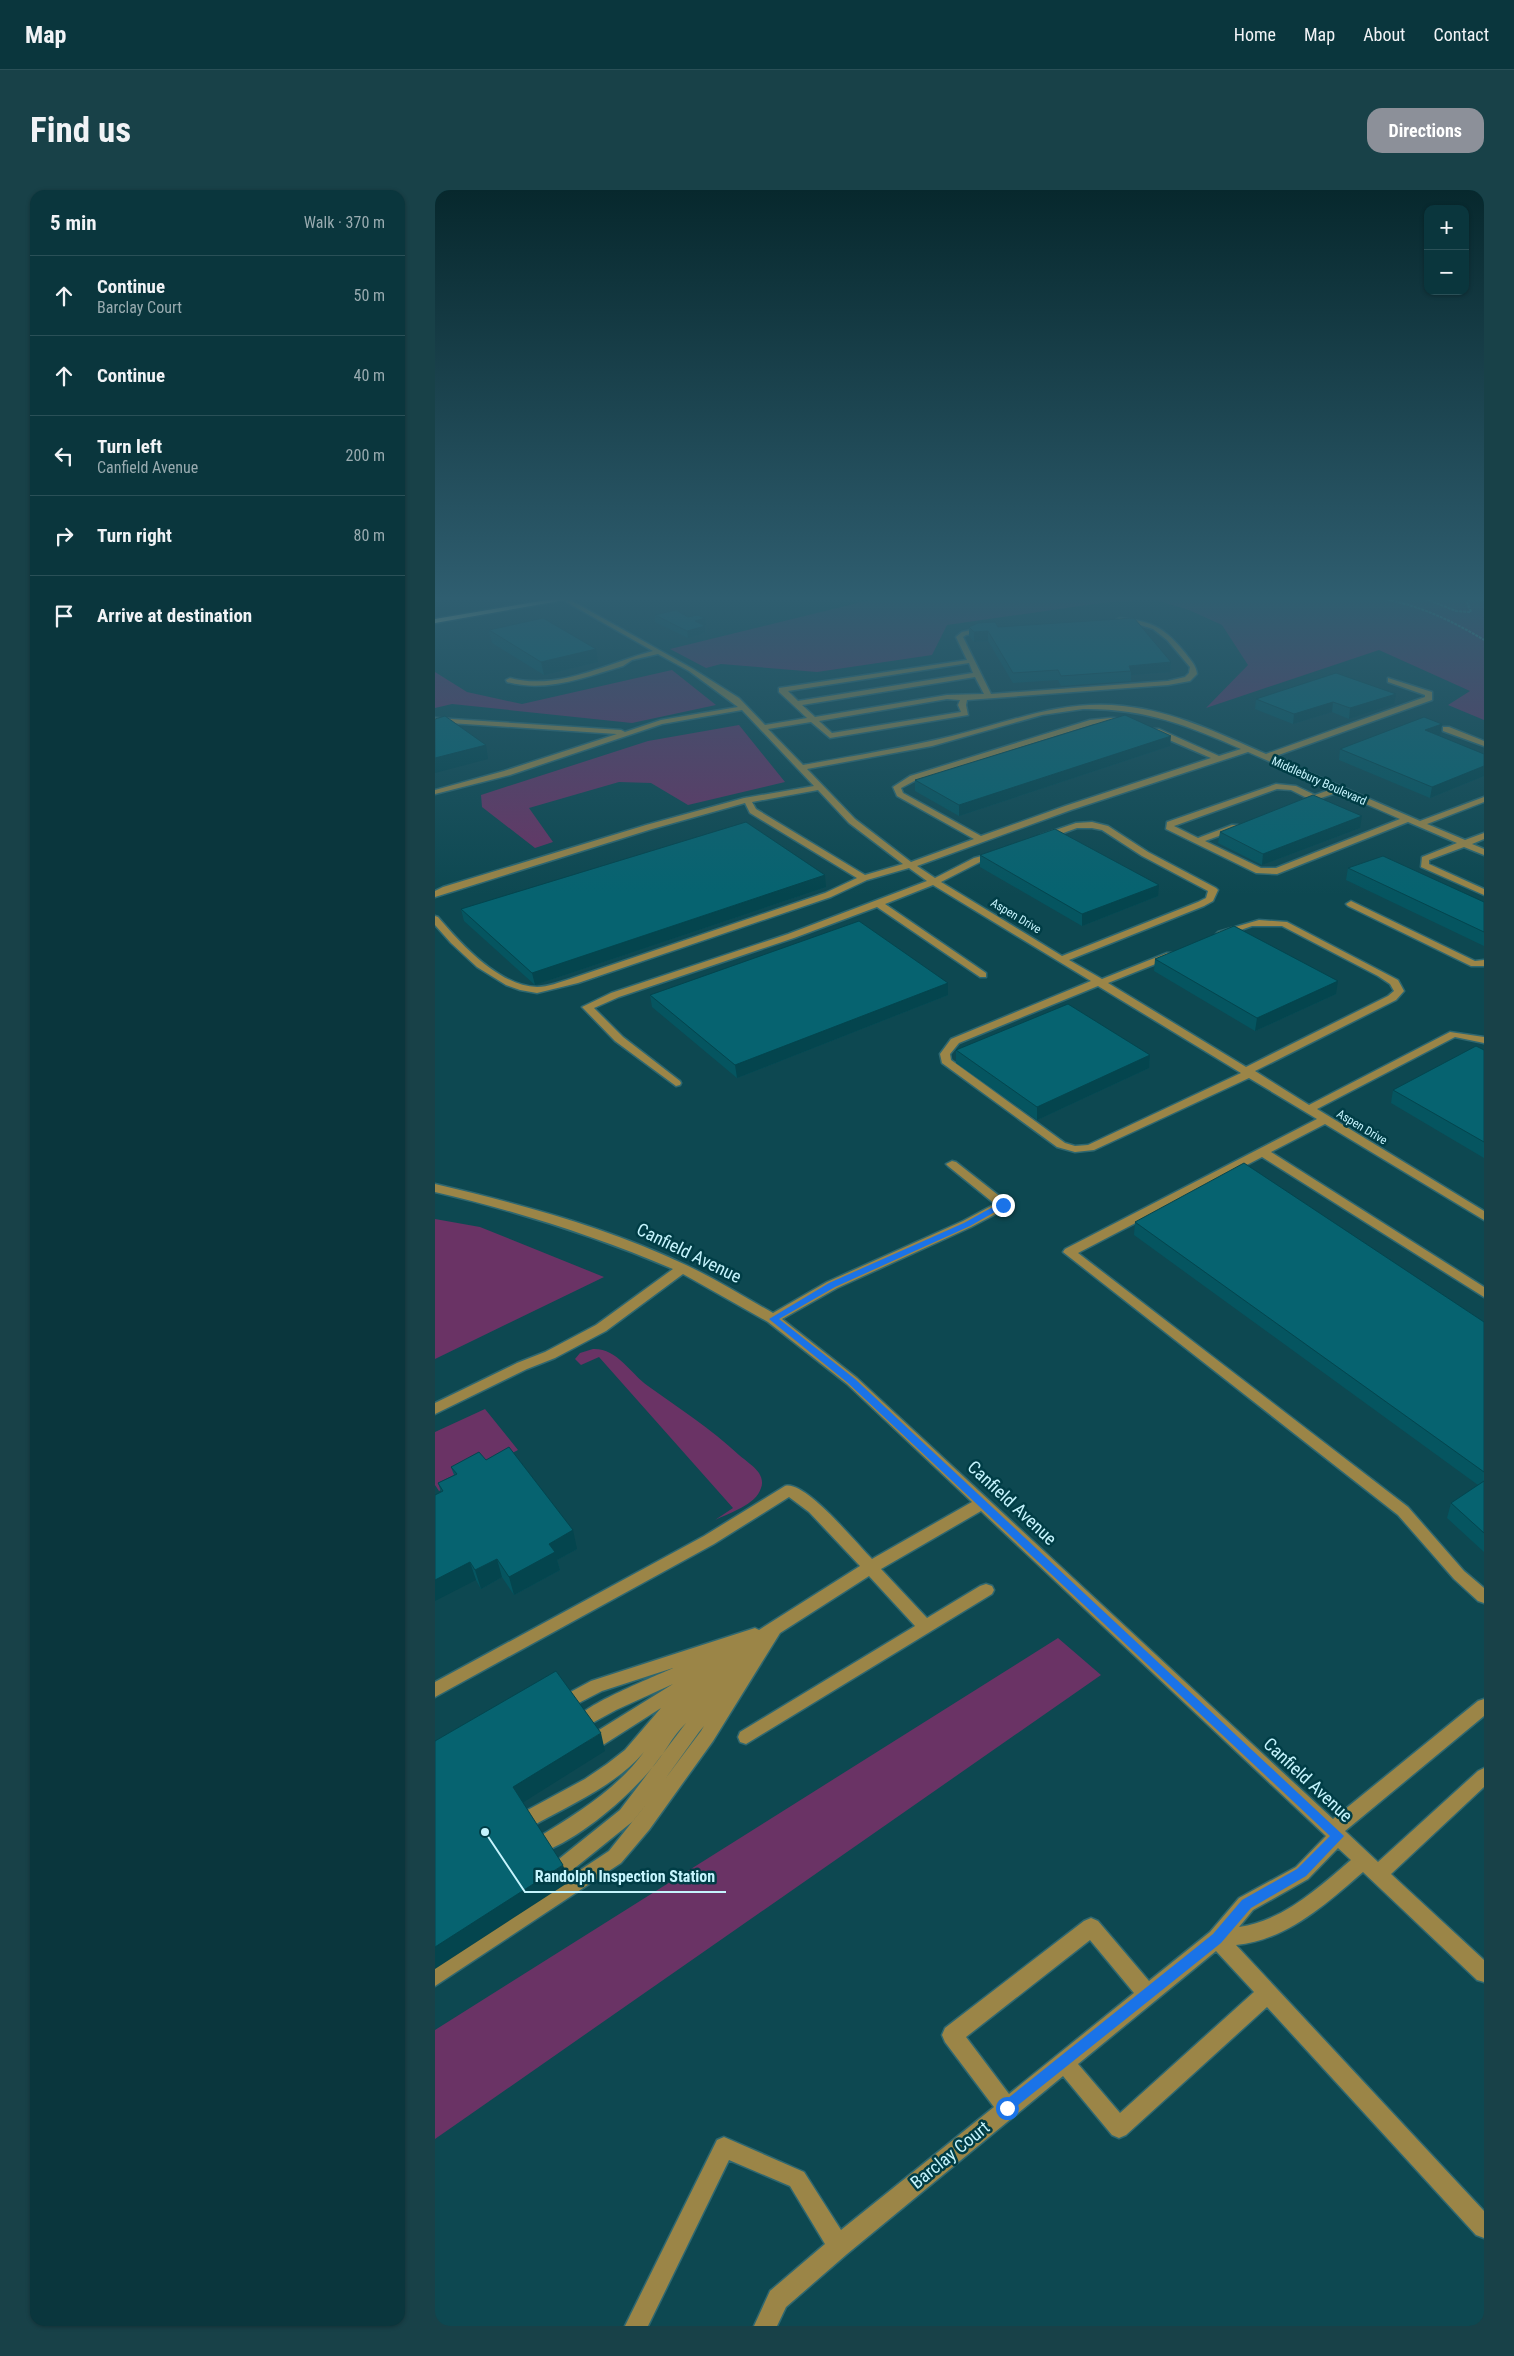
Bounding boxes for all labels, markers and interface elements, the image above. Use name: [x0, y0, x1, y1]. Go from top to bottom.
text: Map: [25, 21, 66, 49]
text: Home: [1234, 24, 1276, 45]
text: Map: [1304, 24, 1335, 45]
text: About: [1363, 24, 1405, 45]
text: Contact: [1433, 24, 1489, 45]
button: Directions: [1367, 108, 1484, 153]
text: Find us: [30, 110, 131, 151]
map controls: [1424, 205, 1469, 295]
button: +: [1424, 205, 1469, 250]
text: 5 min: [50, 211, 97, 235]
text: Walk · 370 m: [304, 213, 385, 232]
button: −: [1424, 250, 1469, 295]
text: Continue: [97, 275, 165, 298]
icon: ahead: [50, 282, 78, 310]
text: 50 m: [353, 286, 385, 305]
text: Barclay Court: [97, 298, 182, 317]
icon: ahead: [50, 362, 78, 390]
text: Continue: [97, 364, 165, 387]
text: 40 m: [353, 366, 385, 385]
text: Turn left: [97, 435, 162, 458]
icon: left: [50, 442, 78, 470]
text: 200 m: [346, 446, 385, 465]
text: Canfield Avenue: [97, 458, 198, 477]
icon: right: [50, 522, 78, 550]
text: Turn right: [97, 524, 172, 547]
text: 80 m: [353, 526, 385, 545]
icon: arrive: [50, 602, 78, 630]
text: Arrive at destination: [97, 604, 252, 627]
street label: Middlebury Boulevard: [1269, 754, 1369, 808]
street label: Aspen Drive: [988, 895, 1044, 937]
street label: Aspen Drive: [1334, 1106, 1390, 1148]
route end: [992, 1194, 1015, 1217]
street label: Canfield Avenue: [633, 1218, 745, 1287]
street label: Canfield Avenue: [964, 1456, 1061, 1549]
street label: Canfield Avenue: [1260, 1733, 1357, 1826]
callout: Randolph Inspection Station: [525, 1861, 726, 1892]
text: Randolph Inspection Station: [535, 1867, 715, 1886]
route start: [996, 2097, 1019, 2120]
street label: Barclay Court: [906, 2116, 993, 2193]

